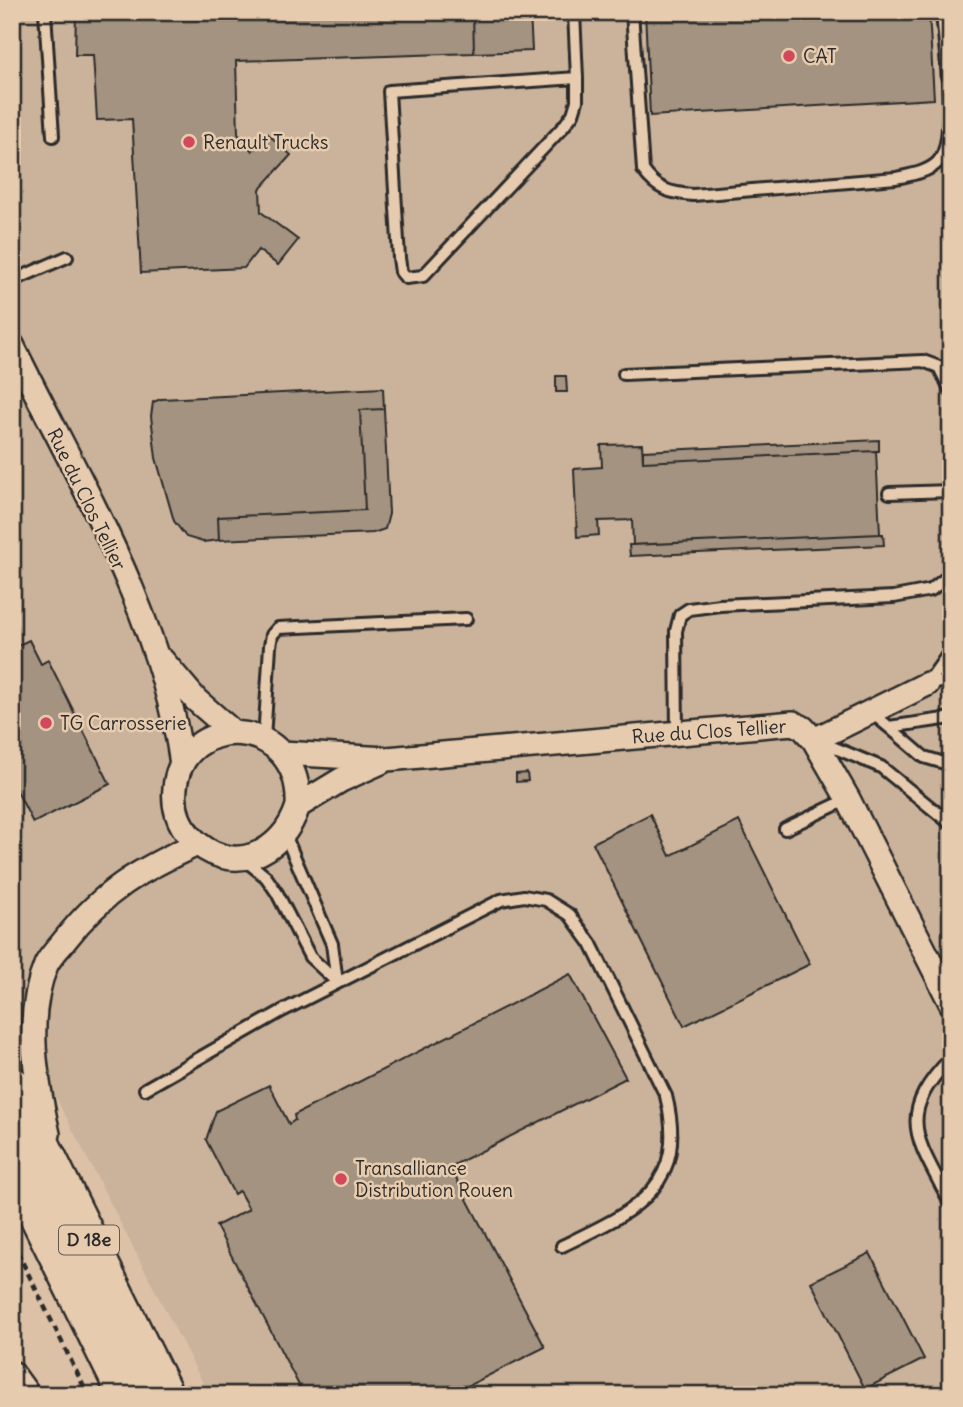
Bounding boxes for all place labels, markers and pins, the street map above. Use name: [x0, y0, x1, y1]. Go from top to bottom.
place label: CAT: [803, 44, 837, 68]
marker: CAT: [781, 48, 797, 64]
place label: Renault Trucks: [203, 130, 328, 154]
marker: Renault Trucks: [181, 134, 197, 150]
place label: TG Carrosserie: [60, 711, 187, 735]
marker: TG Carrosserie: [38, 715, 54, 731]
place label: Transalliance Distribution Rouen: [355, 1156, 513, 1202]
marker: Transalliance Distribution Rouen: [333, 1171, 349, 1187]

